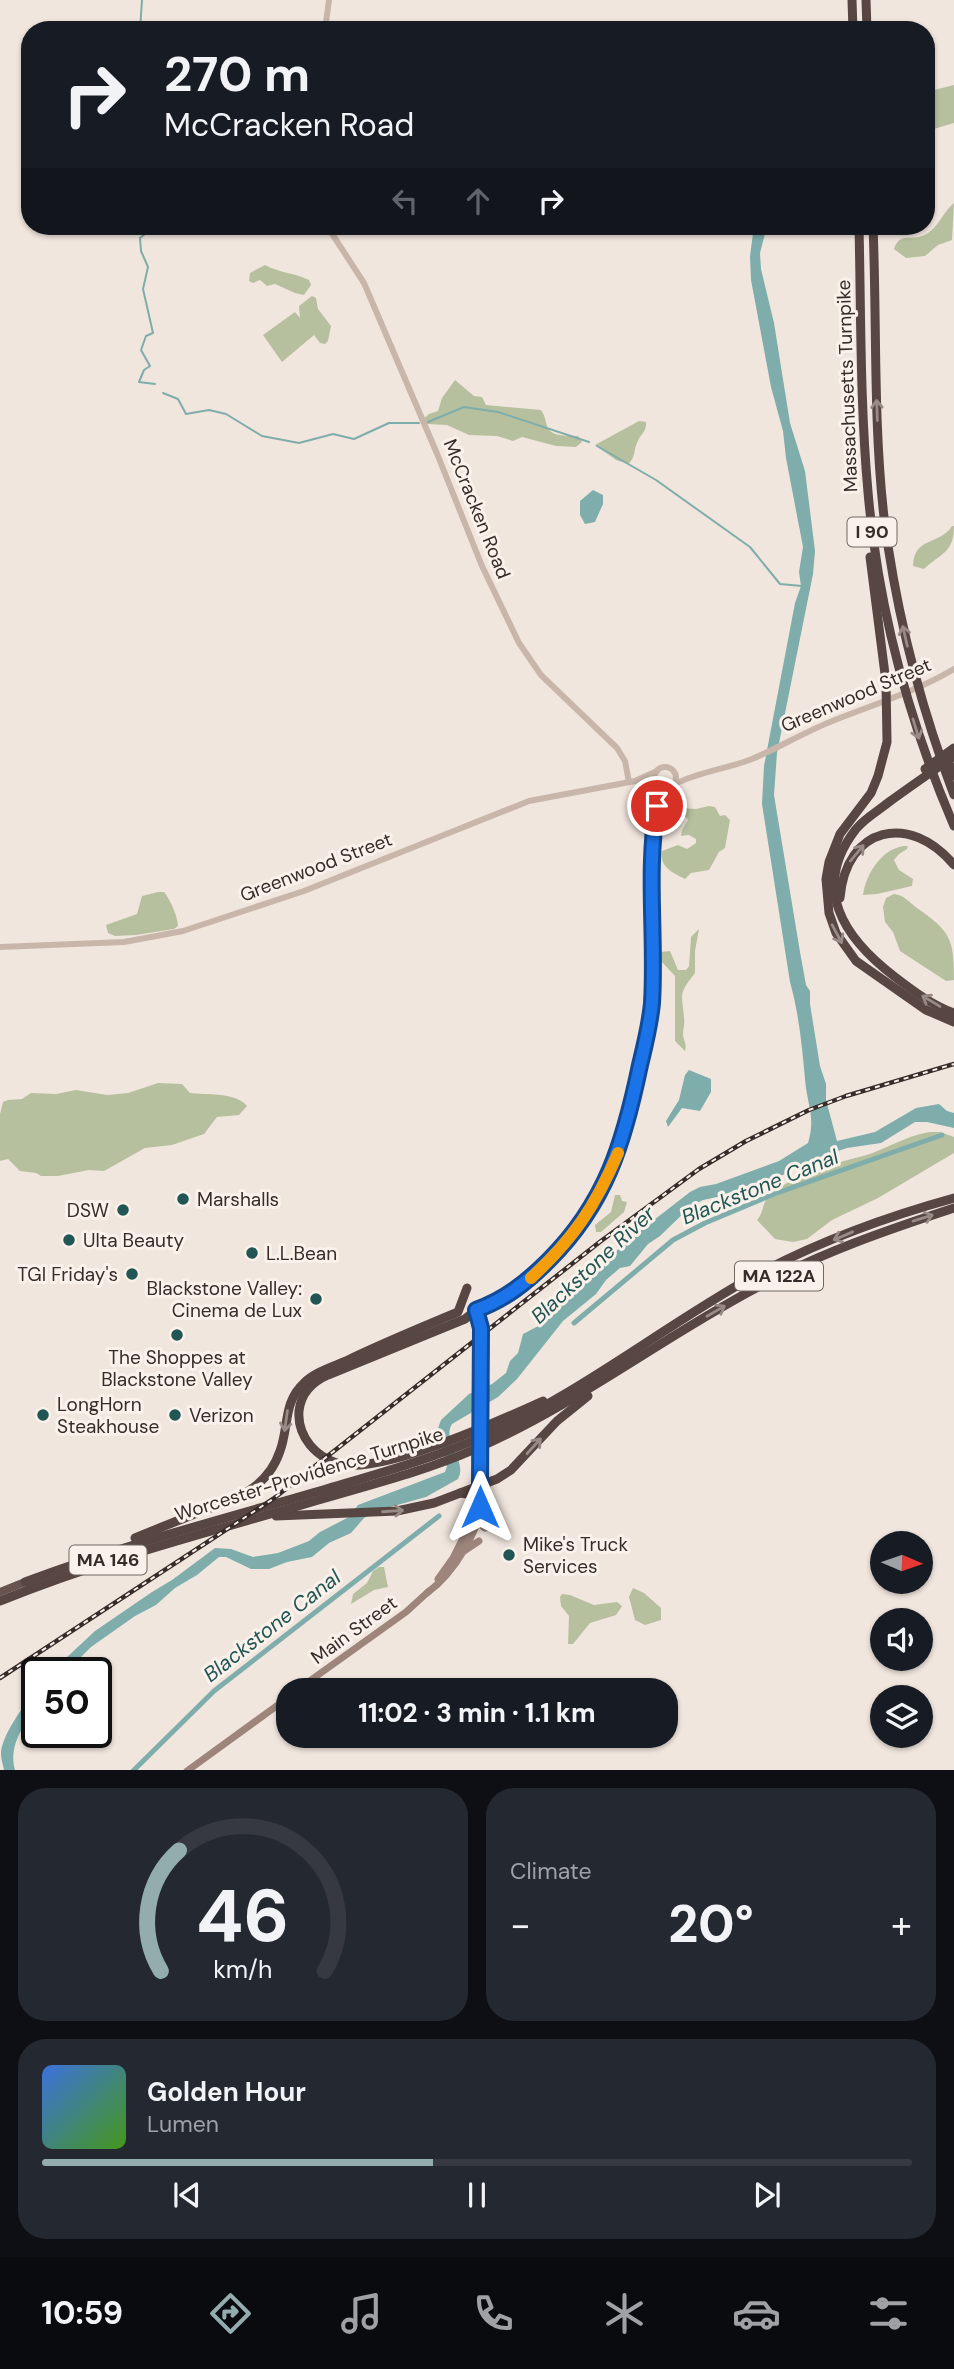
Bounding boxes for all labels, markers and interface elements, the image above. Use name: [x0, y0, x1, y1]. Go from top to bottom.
text: 270 m: [164, 42, 310, 106]
icon: right: [49, 49, 140, 140]
text: McCracken Road: [164, 104, 414, 146]
icon: left: [386, 182, 424, 220]
icon: ahead: [459, 182, 497, 220]
icon: right: [532, 182, 570, 220]
street label: Massachusetts Turnpike: [831, 279, 863, 493]
one-way arrow: [870, 399, 884, 422]
street label: McCracken Road: [438, 435, 516, 583]
road number: I 90: [848, 518, 896, 546]
one-way arrow: [898, 625, 911, 648]
street label: Greenwood Street: [777, 652, 935, 738]
one-way arrow: [911, 718, 924, 740]
pin: [627, 776, 687, 836]
icon: arrive: [638, 787, 676, 825]
street label: Greenwood Street: [236, 826, 396, 908]
one-way arrow: [849, 844, 865, 862]
one-way arrow: [831, 923, 845, 944]
one-way arrow: [921, 993, 941, 1007]
water label: Blackstone Canal: [677, 1143, 843, 1231]
place label: Marshalls: [197, 1187, 279, 1212]
marker: Marshalls: [175, 1191, 191, 1207]
place label: DSW: [67, 1198, 109, 1223]
water label: Blackstone River: [525, 1199, 662, 1330]
marker: DSW: [115, 1202, 131, 1218]
one-way arrow: [912, 1211, 934, 1223]
place label: Ulta Beauty: [83, 1228, 184, 1253]
one-way arrow: [833, 1230, 854, 1243]
marker: Ulta Beauty: [61, 1232, 77, 1248]
place label: L.L.Bean: [266, 1241, 337, 1266]
marker: L.L.Bean: [244, 1245, 260, 1261]
road number: MA 122A: [735, 1261, 823, 1290]
place label: TGI Friday's: [17, 1262, 118, 1287]
marker: TGI Friday's: [124, 1266, 140, 1282]
place label: Blackstone Valley: Cinema de Lux: [146, 1276, 303, 1323]
marker: Blackstone Valley: Cinema de Lux: [308, 1291, 324, 1307]
one-way arrow: [706, 1303, 726, 1317]
marker: The Shoppes at Blackstone Valley: [169, 1327, 185, 1343]
place label: The Shoppes at Blackstone Valley: [101, 1345, 253, 1392]
place label: LongHorn Steakhouse: [57, 1392, 159, 1439]
place label: Verizon: [189, 1403, 254, 1428]
marker: LongHorn Steakhouse: [35, 1407, 51, 1423]
marker: Verizon: [167, 1407, 183, 1423]
one-way arrow: [279, 1409, 292, 1432]
street label: Worcester-Providence Turnpike: [172, 1421, 446, 1527]
one-way arrow: [526, 1438, 543, 1455]
position arrow: [443, 1470, 517, 1544]
one-way arrow: [381, 1504, 404, 1517]
north arrow: [870, 1531, 933, 1594]
map controls: [870, 1531, 933, 1748]
place label: Mike's Truck Services: [523, 1532, 628, 1579]
road number: MA 146: [70, 1546, 146, 1574]
marker: Mike's Truck Services: [501, 1547, 517, 1563]
water label: Blackstone Canal: [198, 1563, 347, 1688]
street label: Main Street: [306, 1590, 402, 1670]
button: sound: [870, 1608, 933, 1671]
speed limit sign: 50: [21, 1657, 112, 1748]
button: layers: [870, 1685, 933, 1748]
text: 11:02 · 3 min · 1.1 km: [358, 1696, 596, 1730]
text: Climate: [510, 1856, 592, 1886]
text: 46: [196, 1869, 290, 1964]
text: 20°: [668, 1890, 754, 1958]
text: −: [510, 1900, 531, 1950]
text: +: [891, 1900, 912, 1950]
text: km/h: [213, 1952, 273, 1985]
text: Golden Hour: [147, 2075, 306, 2109]
text: Lumen: [147, 2109, 219, 2139]
icon: previous: [168, 2176, 206, 2214]
icon: pause: [458, 2176, 496, 2214]
icon: next: [748, 2176, 786, 2214]
icon: directions: [206, 2289, 255, 2338]
icon: music: [337, 2289, 386, 2338]
icon: phone: [469, 2289, 518, 2338]
icon: climate: [600, 2289, 649, 2338]
icon: car: [732, 2289, 781, 2338]
icon: filters: [864, 2289, 913, 2338]
text: 10:59: [41, 2292, 123, 2334]

